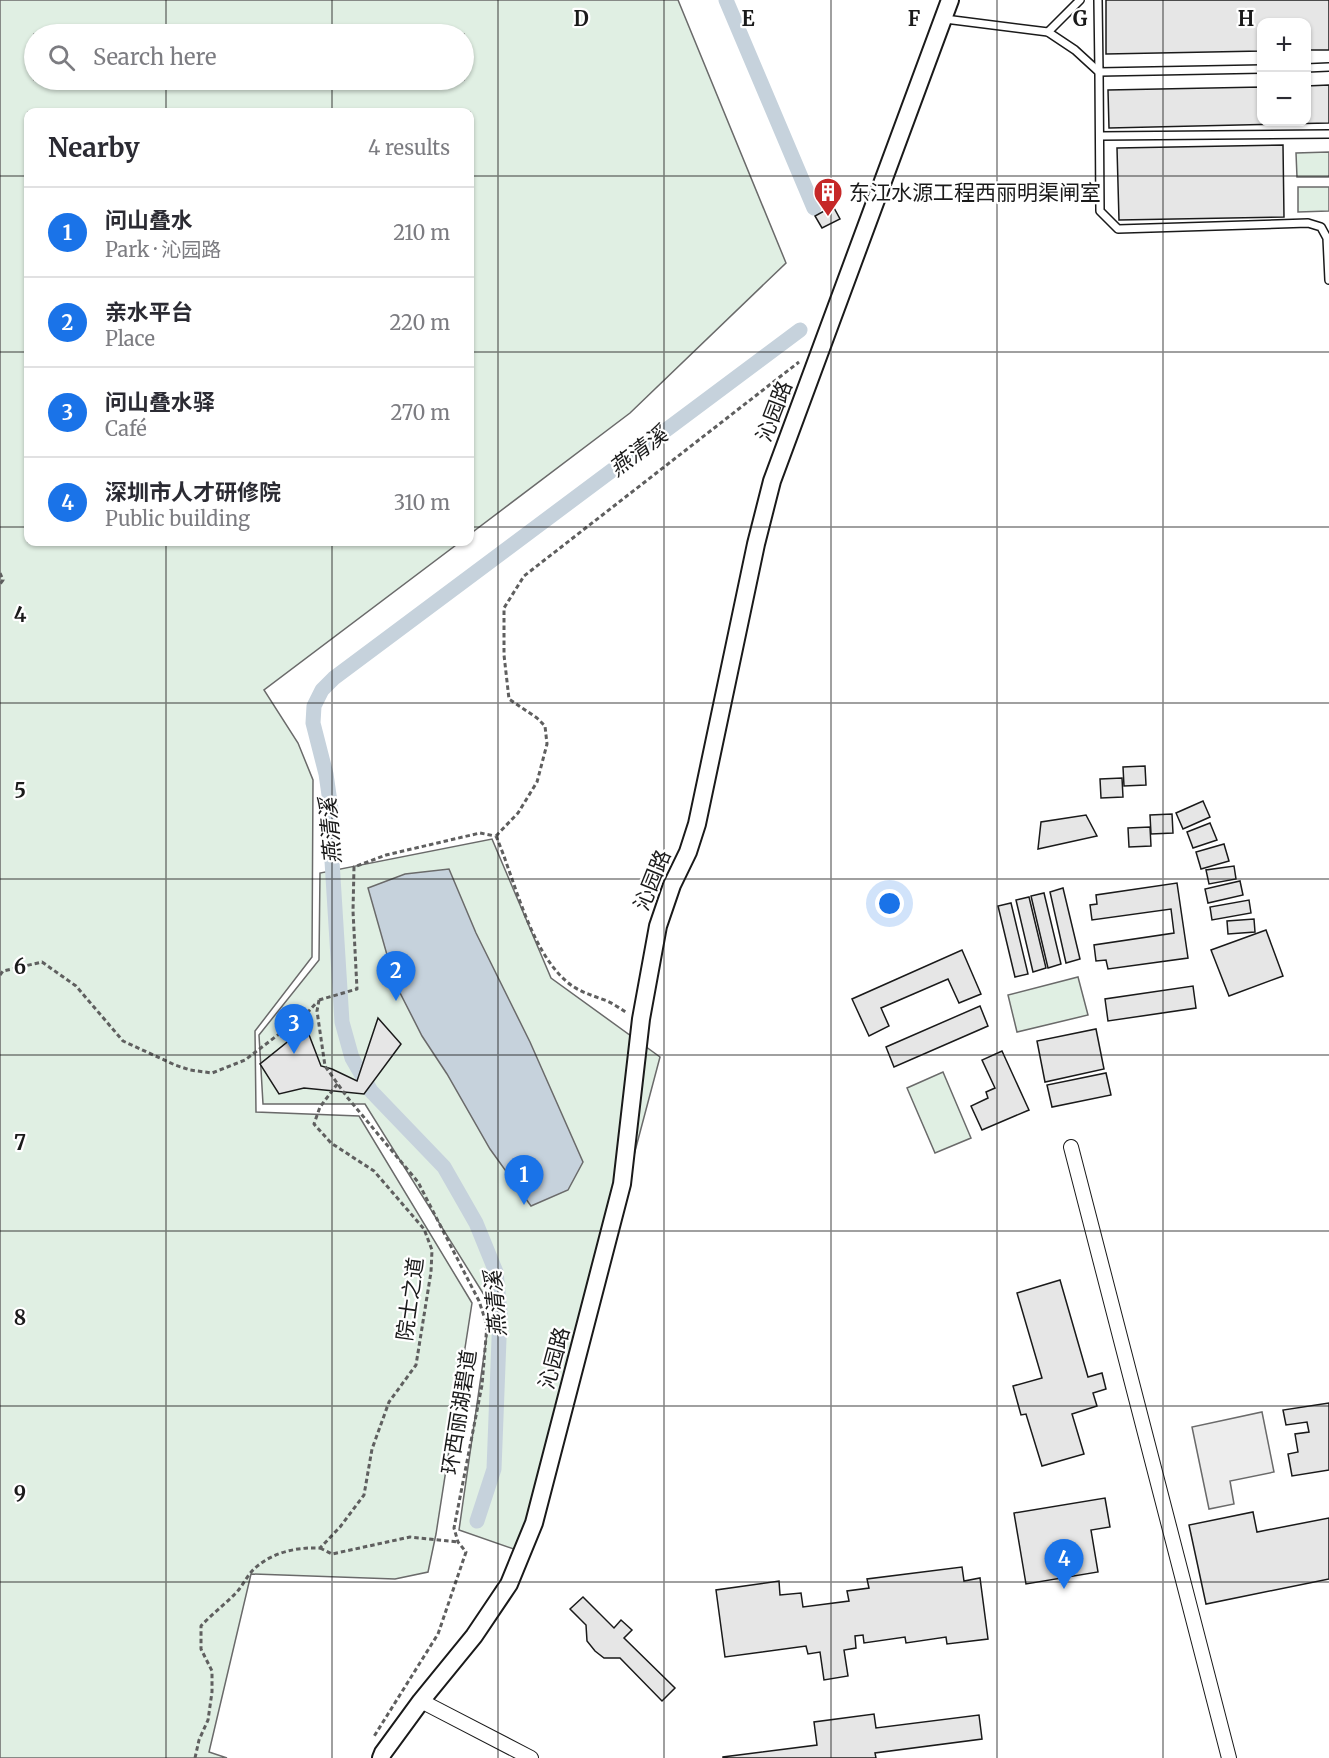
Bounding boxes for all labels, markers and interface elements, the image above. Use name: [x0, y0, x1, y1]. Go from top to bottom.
text: D: [573, 6, 589, 31]
text: E: [741, 6, 755, 31]
text: F: [908, 6, 921, 31]
text: G: [1073, 6, 1088, 31]
text: H: [1238, 6, 1254, 31]
map controls: [1257, 18, 1311, 126]
button: +: [1257, 18, 1311, 72]
search box: [24, 24, 474, 90]
icon: search: [45, 41, 78, 74]
text: Search here: [93, 43, 216, 71]
button: −: [1257, 72, 1311, 126]
text: Nearby: [48, 131, 140, 164]
text: 4 results: [368, 135, 450, 160]
building icon: 东江水源工程西丽明渠闸室: [812, 176, 844, 218]
place label: 东江水源工程西丽明渠闸室: [849, 179, 1101, 206]
text: 问山叠水: [105, 206, 193, 234]
text: 1: [63, 220, 72, 245]
text: 210 m: [393, 220, 450, 245]
text: Park · 沁园路: [105, 237, 221, 262]
text: 亲水平台: [105, 298, 193, 326]
text: 2: [62, 310, 73, 335]
text: 220 m: [390, 310, 450, 335]
text: Place: [105, 326, 155, 351]
street label: 沁园路: [750, 377, 798, 445]
text: 问山叠水驿: [105, 388, 215, 416]
text: 3: [62, 400, 73, 425]
text: 270 m: [390, 400, 450, 425]
text: Café: [105, 416, 147, 441]
water label: 燕清溪: [603, 419, 674, 482]
text: 深圳市人才研修院: [105, 478, 281, 506]
text: 4: [61, 490, 74, 515]
text: 310 m: [394, 490, 450, 515]
text: Public building: [105, 506, 250, 531]
text: 4: [14, 602, 27, 627]
text: 5: [14, 778, 26, 803]
water label: 燕清溪: [313, 795, 347, 865]
street label: 沁园路: [628, 846, 676, 914]
your location: [875, 889, 904, 918]
pin: 2: [376, 952, 416, 1001]
text: 6: [14, 954, 26, 979]
pin: 3: [274, 1004, 314, 1054]
text: 7: [14, 1130, 26, 1155]
pin: 1: [504, 1156, 544, 1205]
street label: 院士之道: [391, 1256, 429, 1342]
water label: 燕清溪: [478, 1268, 512, 1338]
text: 8: [14, 1305, 26, 1330]
street label: 沁园路: [533, 1324, 575, 1392]
street label: 环西丽湖碧道: [436, 1348, 482, 1476]
text: 9: [14, 1481, 26, 1506]
pin: 4: [1044, 1540, 1084, 1589]

